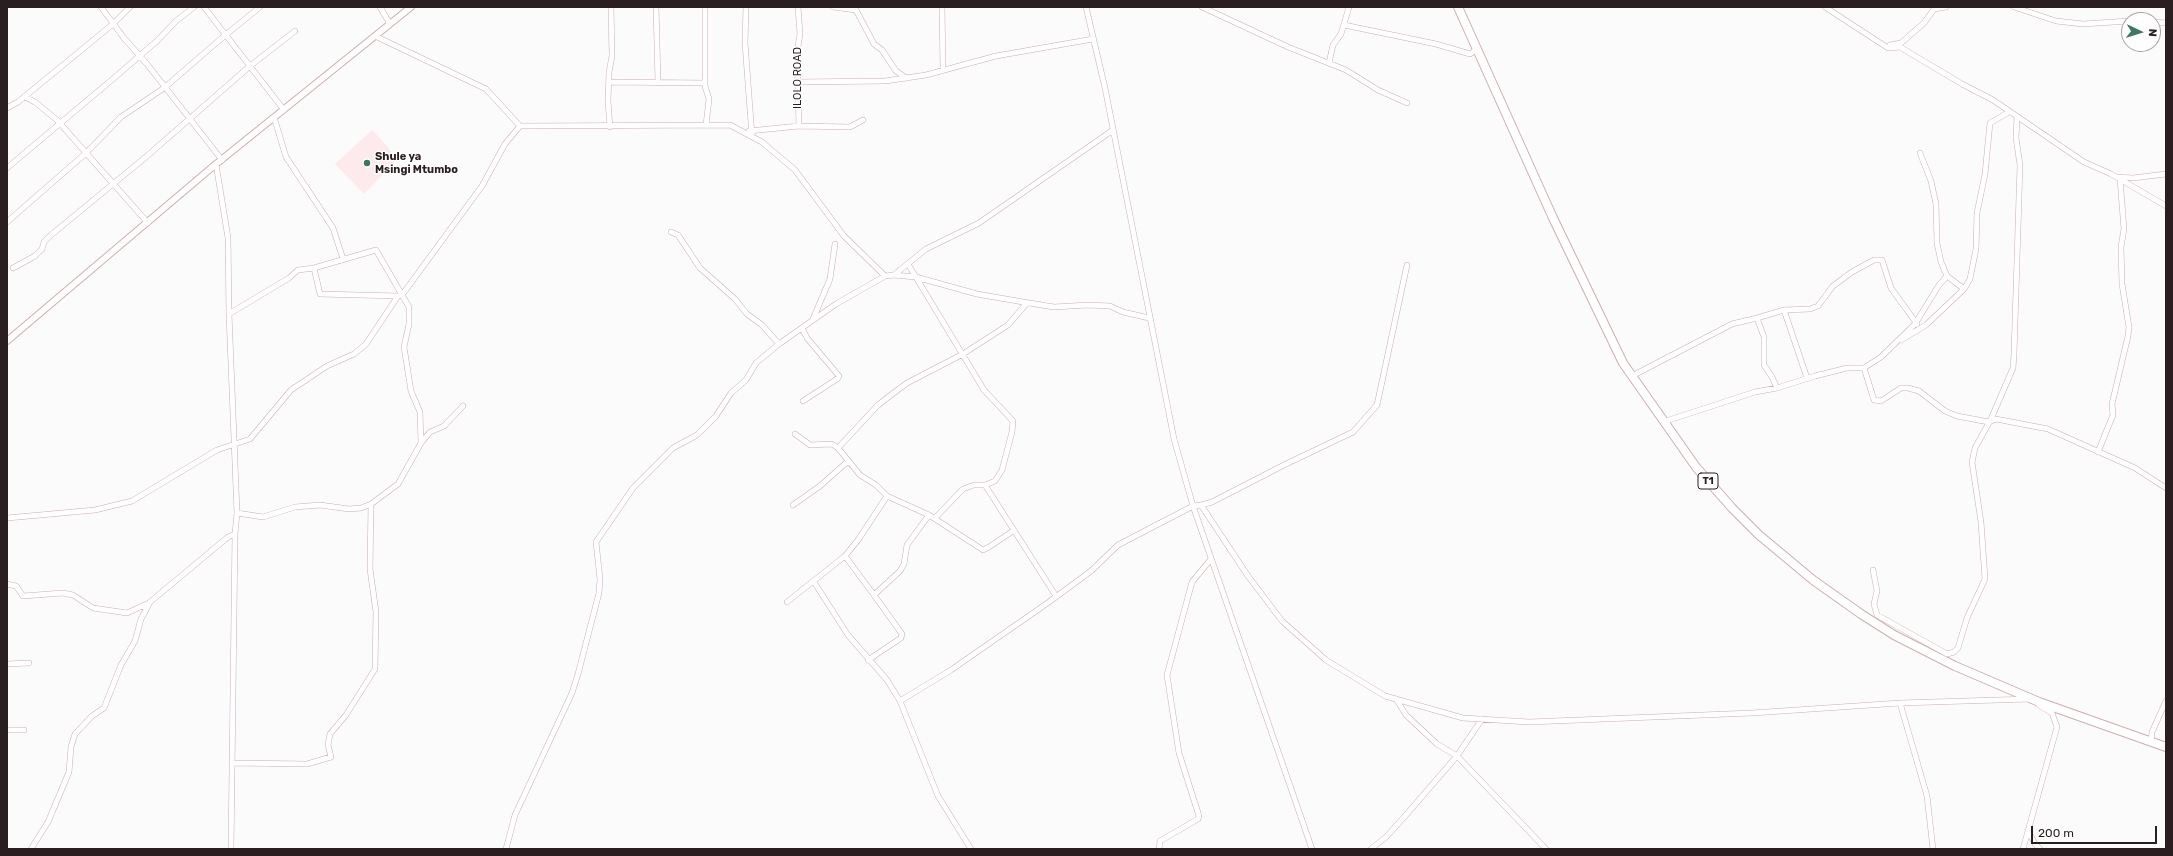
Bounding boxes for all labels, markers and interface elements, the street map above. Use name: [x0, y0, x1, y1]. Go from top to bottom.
north arrow: [2121, 12, 2161, 52]
text: N: [2146, 28, 2159, 37]
street label: ILOLO ROAD: [791, 47, 805, 109]
place label: Shule ya Msingi Mtumbo: [375, 150, 458, 176]
marker: Shule ya Msingi Mtumbo: [362, 158, 372, 168]
road number: T1: [1698, 473, 1718, 489]
scale bar: [2033, 818, 2159, 844]
text: 200 m: [2038, 826, 2074, 840]

